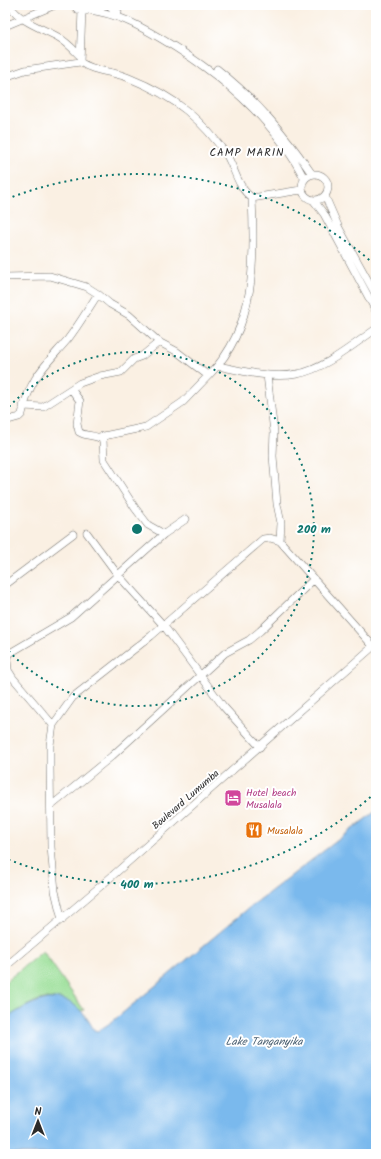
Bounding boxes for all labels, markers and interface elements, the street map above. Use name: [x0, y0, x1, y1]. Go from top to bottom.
district label: CAMP MARIN: [210, 144, 285, 162]
text: 200 m: [297, 520, 331, 539]
centre of rings: [130, 522, 144, 536]
street label: Boulevard Lumumba: [148, 766, 223, 834]
place label: Hotel beach Musalala: [246, 785, 296, 813]
hotel icon: Hotel beach Musalala: [223, 788, 243, 808]
restaurant icon: Musalala: [244, 820, 264, 840]
place label: Musalala: [267, 823, 303, 839]
text: 400 m: [120, 875, 154, 894]
water label: Lake Tanganyika: [226, 1033, 303, 1051]
north arrow: [18, 1101, 58, 1141]
text: N: [35, 1103, 42, 1121]

